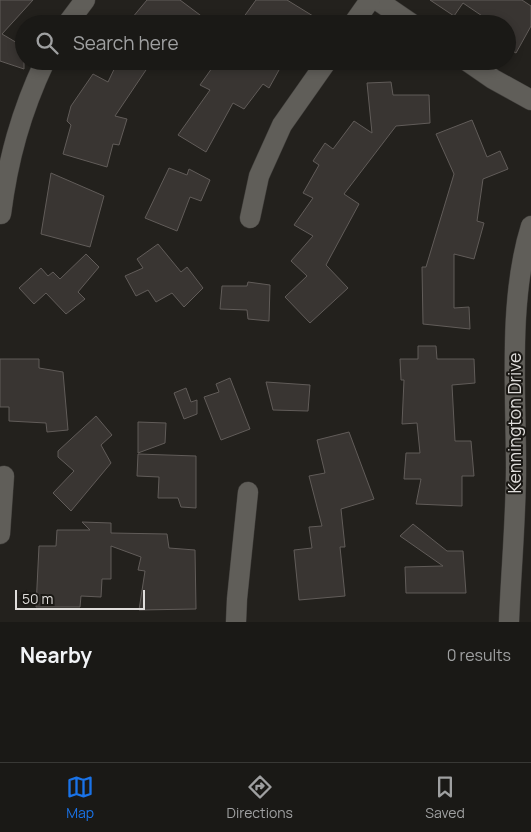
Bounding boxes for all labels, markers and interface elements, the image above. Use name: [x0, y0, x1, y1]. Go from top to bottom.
search box: [15, 15, 516, 70]
icon: search: [33, 29, 61, 57]
text: Search here: [73, 30, 179, 56]
street label: Kennington Drive: [502, 352, 526, 494]
scale bar: [15, 587, 145, 610]
text: 50 m: [22, 589, 53, 608]
text: Nearby: [20, 641, 92, 669]
text: 0 results: [447, 644, 511, 666]
tab: Map: [66, 773, 94, 822]
tab: Directions: [227, 773, 293, 822]
tab: Saved: [425, 773, 465, 822]

